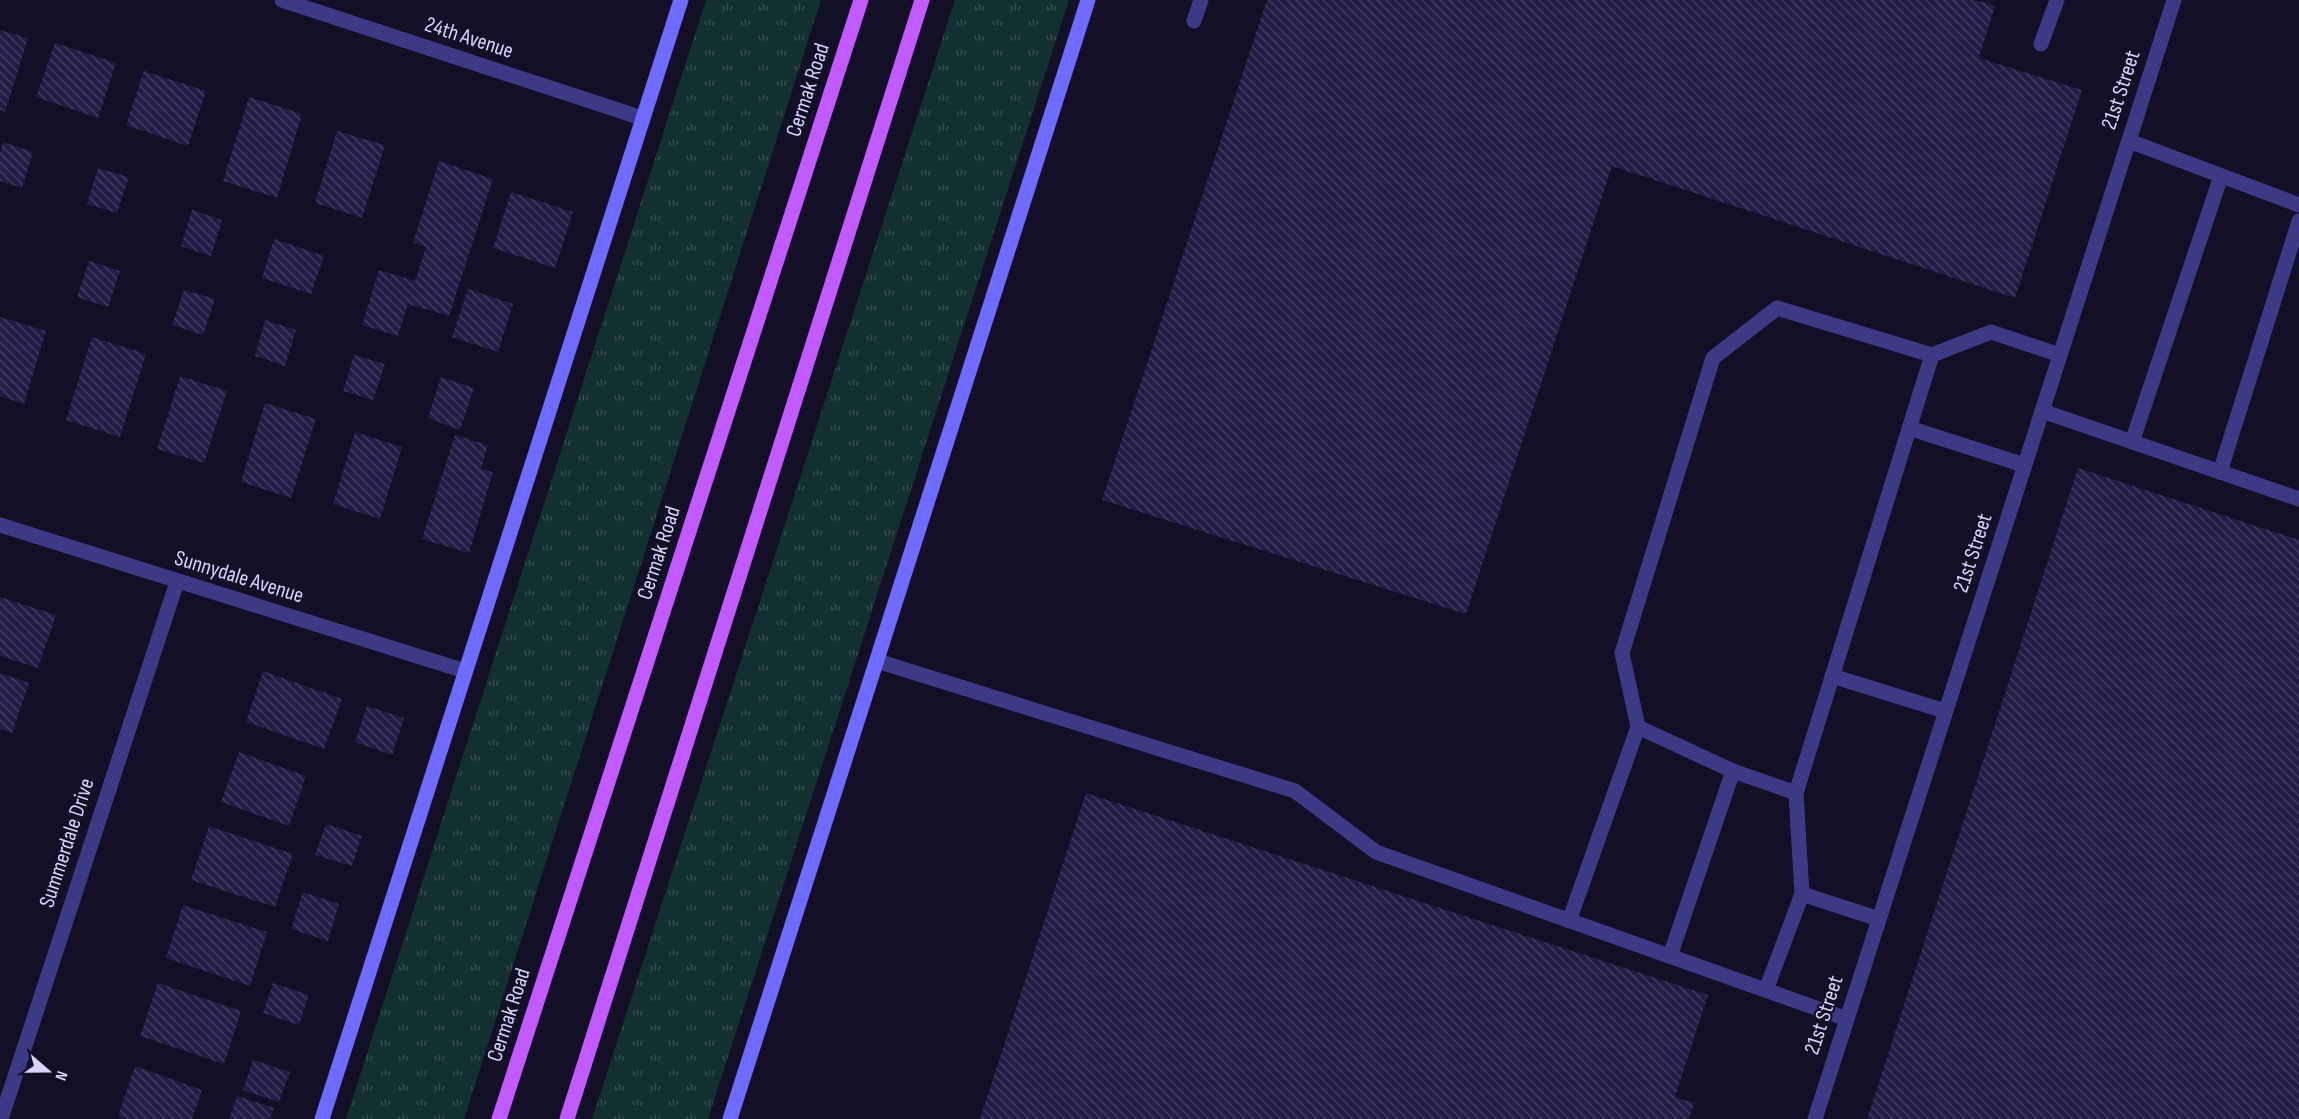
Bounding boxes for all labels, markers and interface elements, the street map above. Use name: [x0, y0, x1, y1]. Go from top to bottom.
street label: 24th Avenue: [421, 11, 517, 65]
street label: Cermak Road: [780, 40, 836, 140]
street label: 21st Street: [2096, 47, 2146, 133]
street label: Cermak Road: [631, 503, 687, 603]
street label: 21st Street: [1948, 510, 1998, 596]
street label: Sunnydale Avenue: [171, 545, 307, 609]
street label: Summerdale Drive: [33, 775, 101, 911]
street label: Cermak Road: [481, 965, 537, 1065]
street label: 21st Street: [1799, 972, 1849, 1058]
north arrow: [18, 1041, 78, 1101]
text: N: [50, 1068, 71, 1083]

